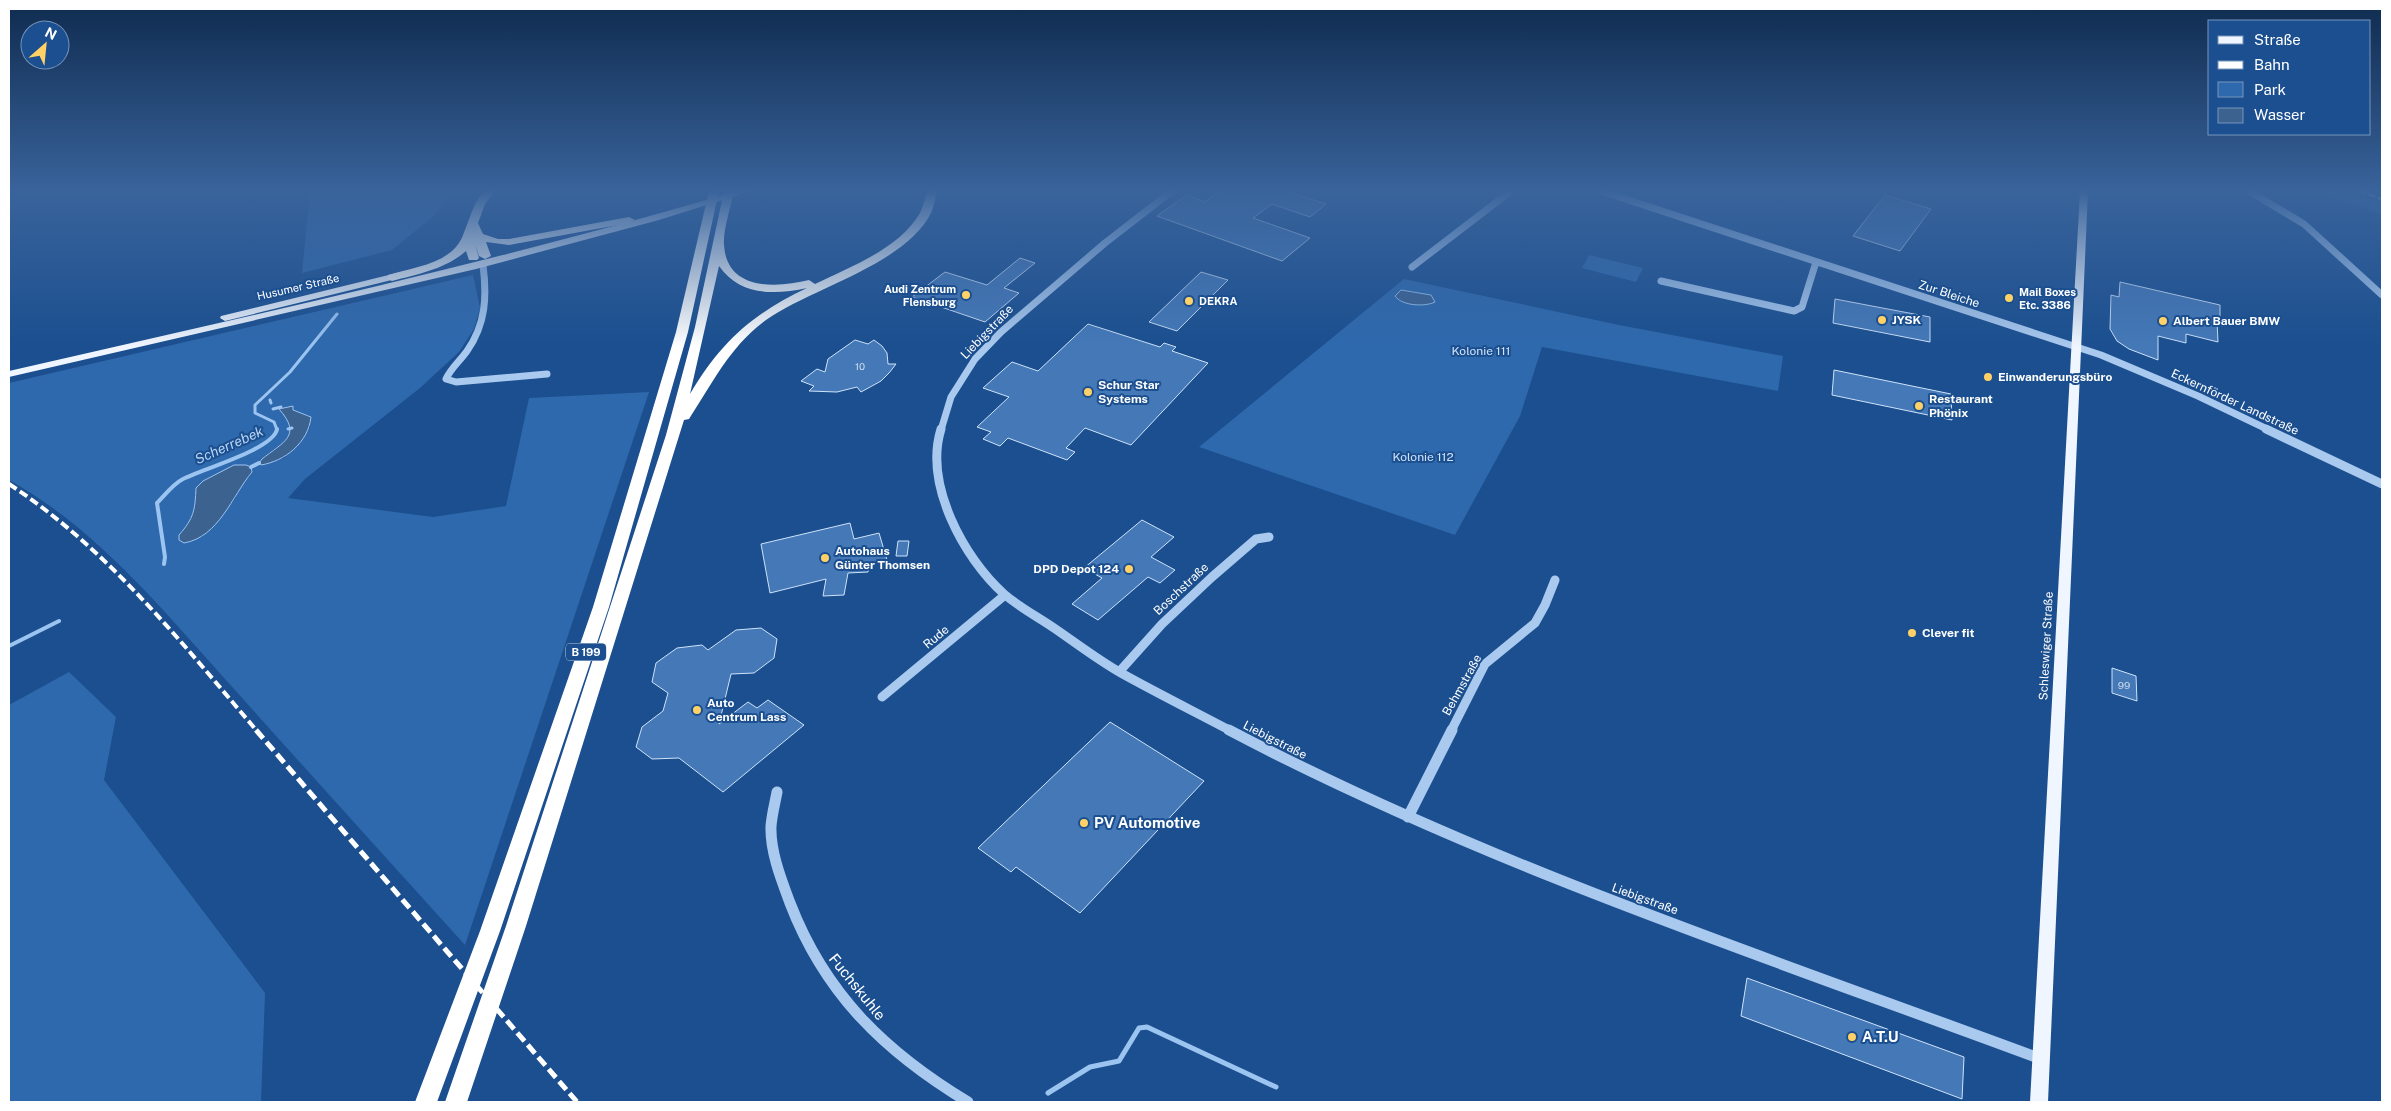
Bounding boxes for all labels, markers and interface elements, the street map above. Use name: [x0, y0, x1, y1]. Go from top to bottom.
north arrow: [20, 20, 70, 70]
legend: [2208, 20, 2371, 135]
text: N: [42, 24, 59, 43]
text: Straße: [2254, 31, 2301, 48]
text: Bahn: [2254, 56, 2290, 73]
text: Park: [2254, 81, 2286, 98]
text: Wasser: [2254, 106, 2306, 123]
street label: Husumer Straße: [256, 272, 340, 302]
street label: Zur Bleiche: [1917, 278, 1982, 311]
place label: Audi Zentrum Flensburg: [884, 283, 956, 308]
place label: Mail Boxes Etc. 3386: [2019, 286, 2076, 311]
marker: Audi Zentrum Flensburg: [960, 289, 972, 301]
marker: Mail Boxes Etc. 3386: [2003, 292, 2015, 304]
marker: DEKRA: [1183, 295, 1195, 307]
place label: DEKRA: [1199, 295, 1238, 307]
street label: Liebigstraße: [958, 302, 1016, 362]
place label: JYSK: [1892, 313, 1922, 327]
marker: JYSK: [1876, 314, 1888, 326]
place label: Albert Bauer BMW: [2173, 314, 2281, 328]
marker: Albert Bauer BMW: [2157, 315, 2169, 327]
park label: Kolonie 111: [1452, 344, 1510, 358]
house number: 10: [855, 360, 865, 372]
street label: Eckernförder Landstraße: [2169, 366, 2301, 438]
place label: Einwanderungsbüro: [1998, 370, 2112, 384]
marker: Einwanderungsbüro: [1982, 371, 1994, 383]
place label: Schur Star Systems: [1098, 378, 1160, 406]
marker: Schur Star Systems: [1082, 386, 1094, 398]
place label: Restaurant Phönix: [1929, 392, 1993, 420]
marker: Restaurant Phönix: [1913, 400, 1925, 412]
water label: Scherrebek: [192, 423, 266, 467]
park label: Kolonie 112: [1392, 450, 1454, 464]
place label: Autohaus Günter Thomsen: [835, 544, 930, 572]
marker: Autohaus Günter Thomsen: [819, 552, 831, 564]
street label: Boschstraße: [1151, 560, 1211, 618]
place label: DPD Depot 124: [1033, 562, 1119, 576]
marker: DPD Depot 124: [1123, 563, 1135, 575]
street label: Schleswiger Straße: [2036, 591, 2056, 701]
street label: Rude: [920, 622, 952, 652]
place label: Clever fit: [1922, 626, 1975, 640]
marker: Clever fit: [1906, 627, 1918, 639]
road number: B 199: [566, 644, 606, 660]
street label: Behmstraße: [1439, 652, 1485, 718]
house number: 99: [2118, 679, 2130, 691]
place label: Auto Centrum Lass: [707, 696, 786, 724]
marker: Auto Centrum Lass: [691, 704, 703, 716]
street label: Liebigstraße: [1241, 718, 1309, 762]
place label: PV Automotive: [1094, 814, 1200, 831]
marker: PV Automotive: [1078, 817, 1090, 829]
street label: Liebigstraße: [1610, 881, 1680, 918]
street label: Fuchskuhle: [826, 950, 889, 1023]
place label: A.T.U: [1862, 1028, 1899, 1045]
marker: A.T.U: [1846, 1031, 1858, 1043]

